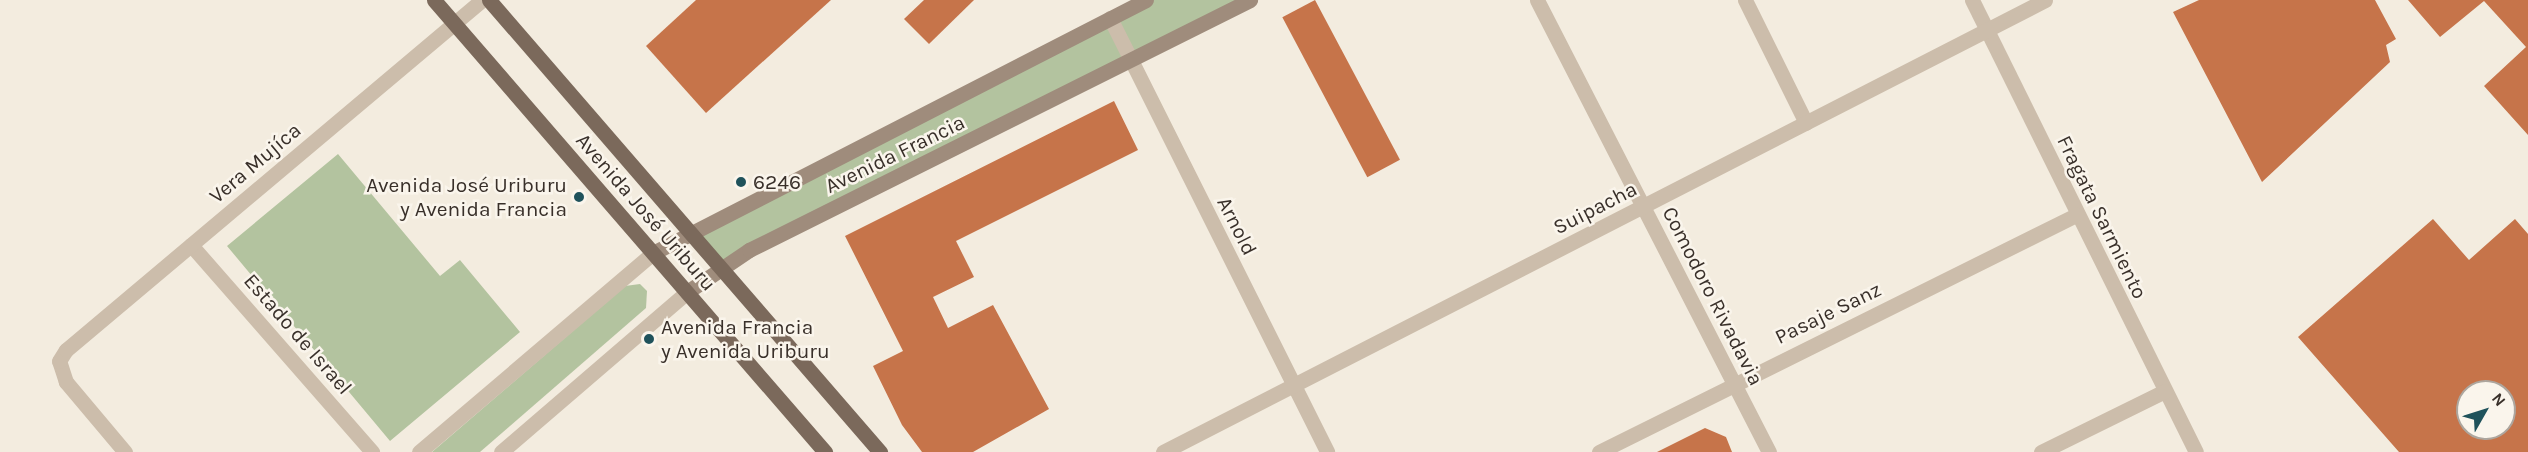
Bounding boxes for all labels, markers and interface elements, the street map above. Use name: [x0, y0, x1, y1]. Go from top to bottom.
street label: Avenida Francia: [821, 109, 969, 199]
street label: Vera Mujíca: [204, 117, 306, 209]
street label: Avenida José Uriburu: [571, 128, 721, 296]
street label: Fragata Sarmiento: [2052, 131, 2152, 303]
place label: 6246: [753, 169, 801, 195]
place label: Avenida José Uriburu y Avenida Francia: [366, 172, 567, 222]
marker: 6246: [734, 175, 748, 189]
street label: Suipacha: [1549, 176, 1641, 240]
marker: Avenida José Uriburu y Avenida Francia: [572, 190, 586, 204]
street label: Arnold: [1212, 193, 1262, 259]
street label: Comodoro Rivadavia: [1657, 202, 1769, 390]
street label: Estado de Israel: [239, 268, 357, 400]
street label: Pasaje Sanz: [1771, 276, 1885, 350]
place label: Avenida Francia y Avenida Uriburu: [661, 314, 830, 364]
marker: Avenida Francia y Avenida Uriburu: [642, 332, 656, 346]
north arrow: [2456, 380, 2516, 440]
text: N: [2488, 389, 2510, 410]

